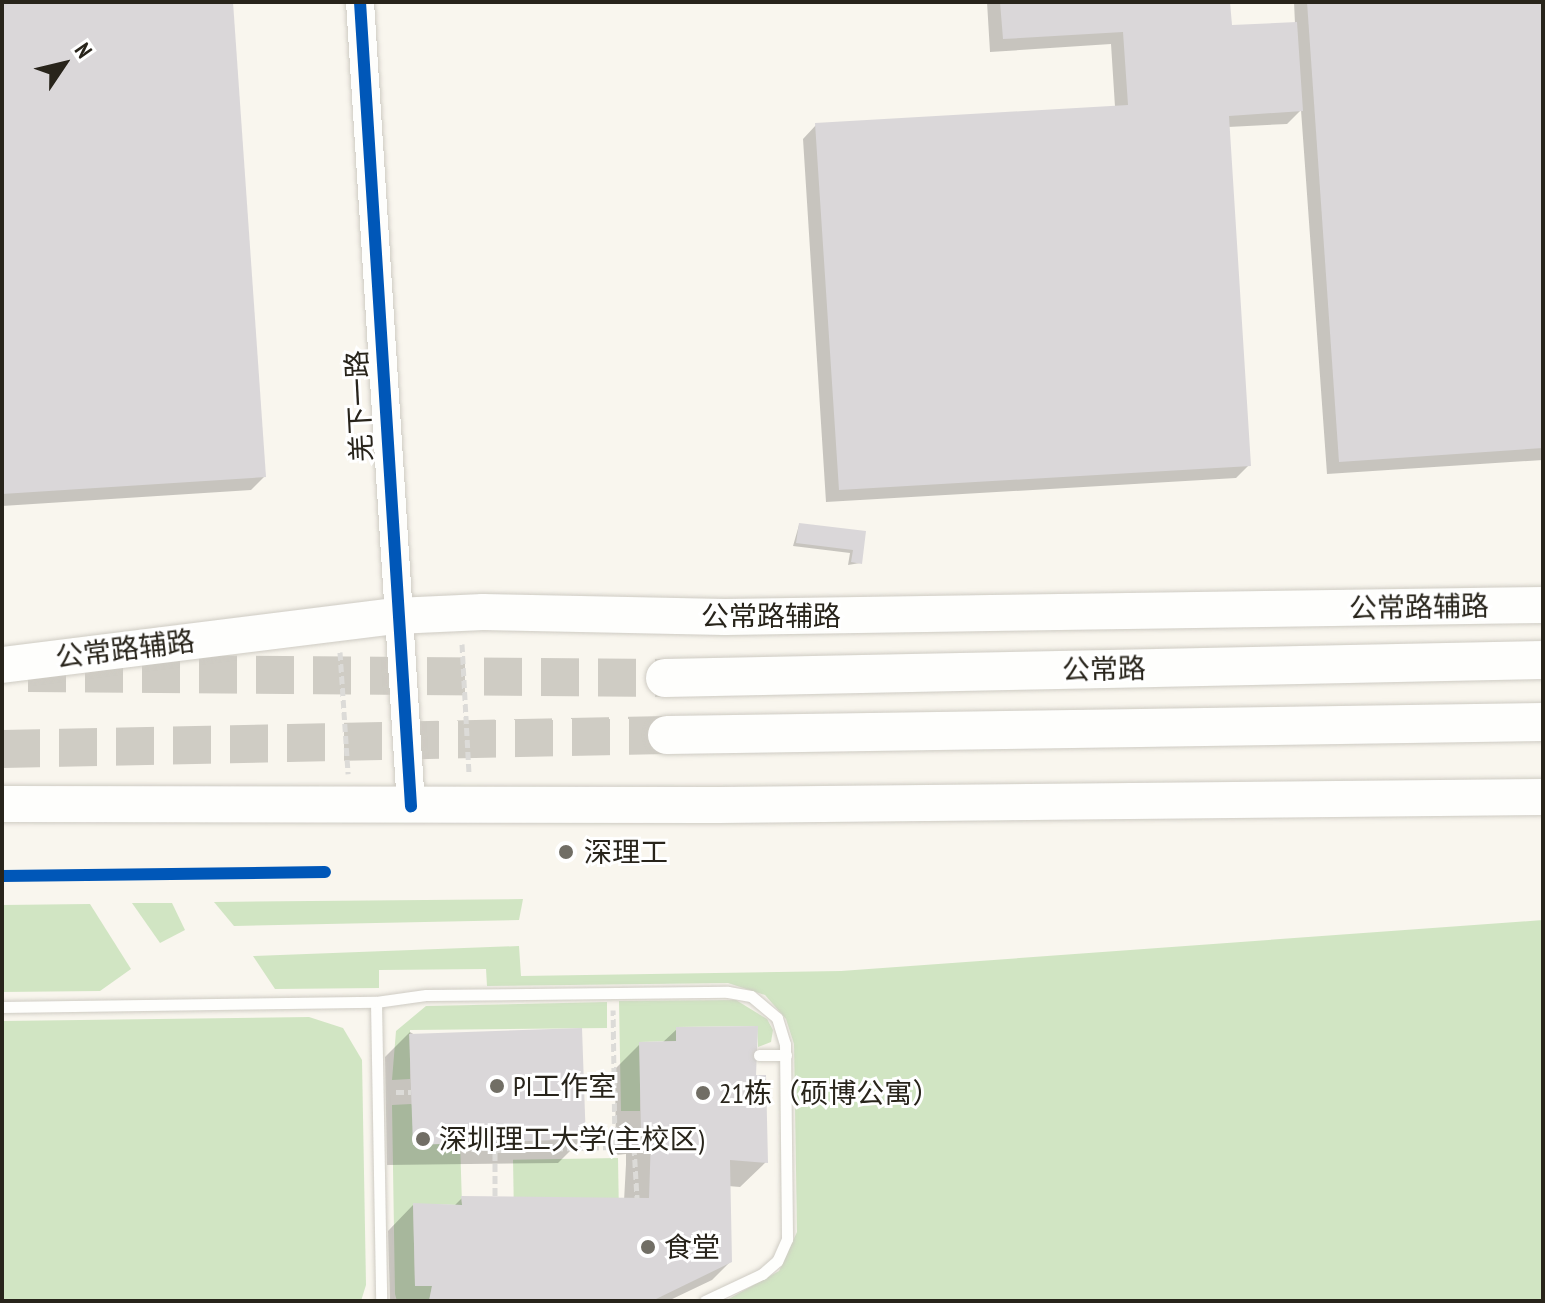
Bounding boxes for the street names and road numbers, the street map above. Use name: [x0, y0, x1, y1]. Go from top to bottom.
street label: 羌下一路: [339, 349, 379, 463]
street label: 公常路辅路: [1349, 589, 1489, 625]
street label: 公常路辅路: [701, 599, 841, 633]
street label: 公常路辅路: [53, 624, 197, 674]
street label: 公常路: [1062, 651, 1146, 687]

